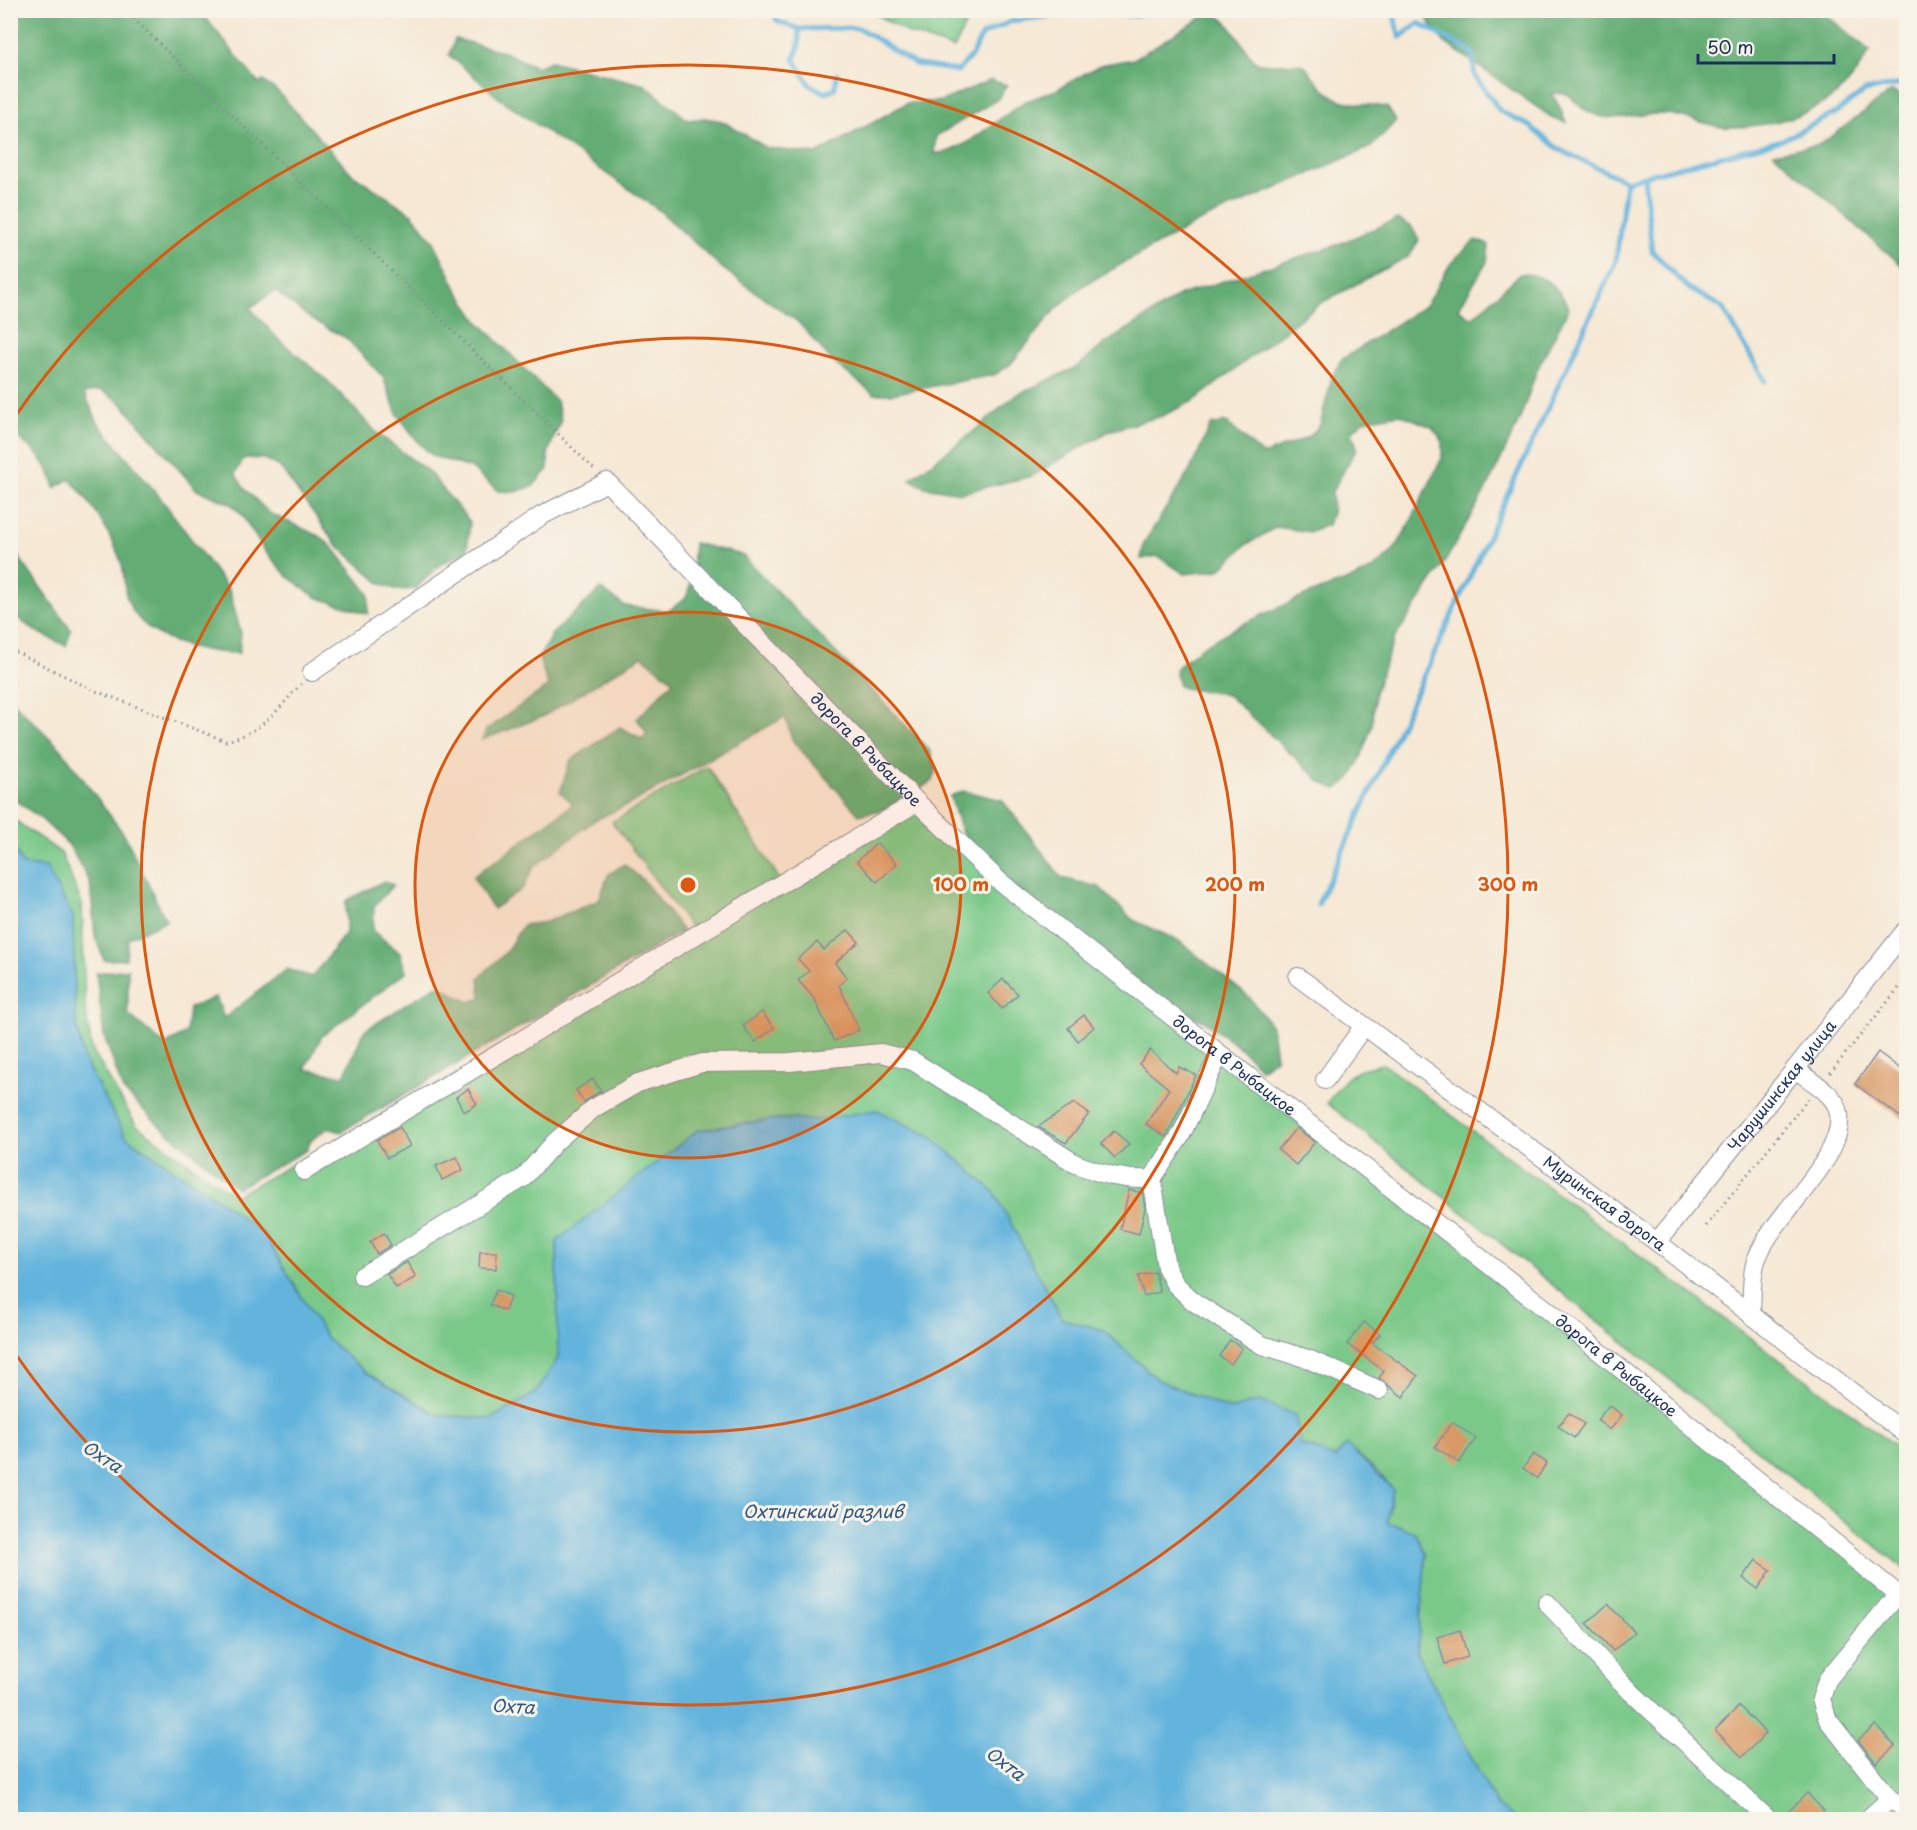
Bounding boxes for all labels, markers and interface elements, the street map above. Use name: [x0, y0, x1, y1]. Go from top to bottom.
scale bar: [1698, 27, 1834, 65]
text: 50 m: [1707, 33, 1754, 60]
street label: дорога в Рыбацкое: [806, 686, 928, 811]
text: 100 m: [933, 870, 989, 897]
text: 200 m: [1205, 870, 1265, 897]
text: 300 m: [1478, 870, 1538, 897]
centre of rings: [678, 875, 698, 895]
street label: дорога в Рыбацкое: [1169, 1009, 1302, 1121]
street label: Чарушинская улица: [1721, 1014, 1841, 1156]
street label: Муринская дорога: [1539, 1149, 1672, 1256]
street label: дорога в Рыбацкое: [1551, 1308, 1683, 1422]
water label: Охта: [77, 1433, 129, 1479]
water label: Охтинский разлив: [743, 1497, 906, 1524]
water label: Охта: [491, 1691, 536, 1720]
water label: Охта: [981, 1739, 1032, 1787]

